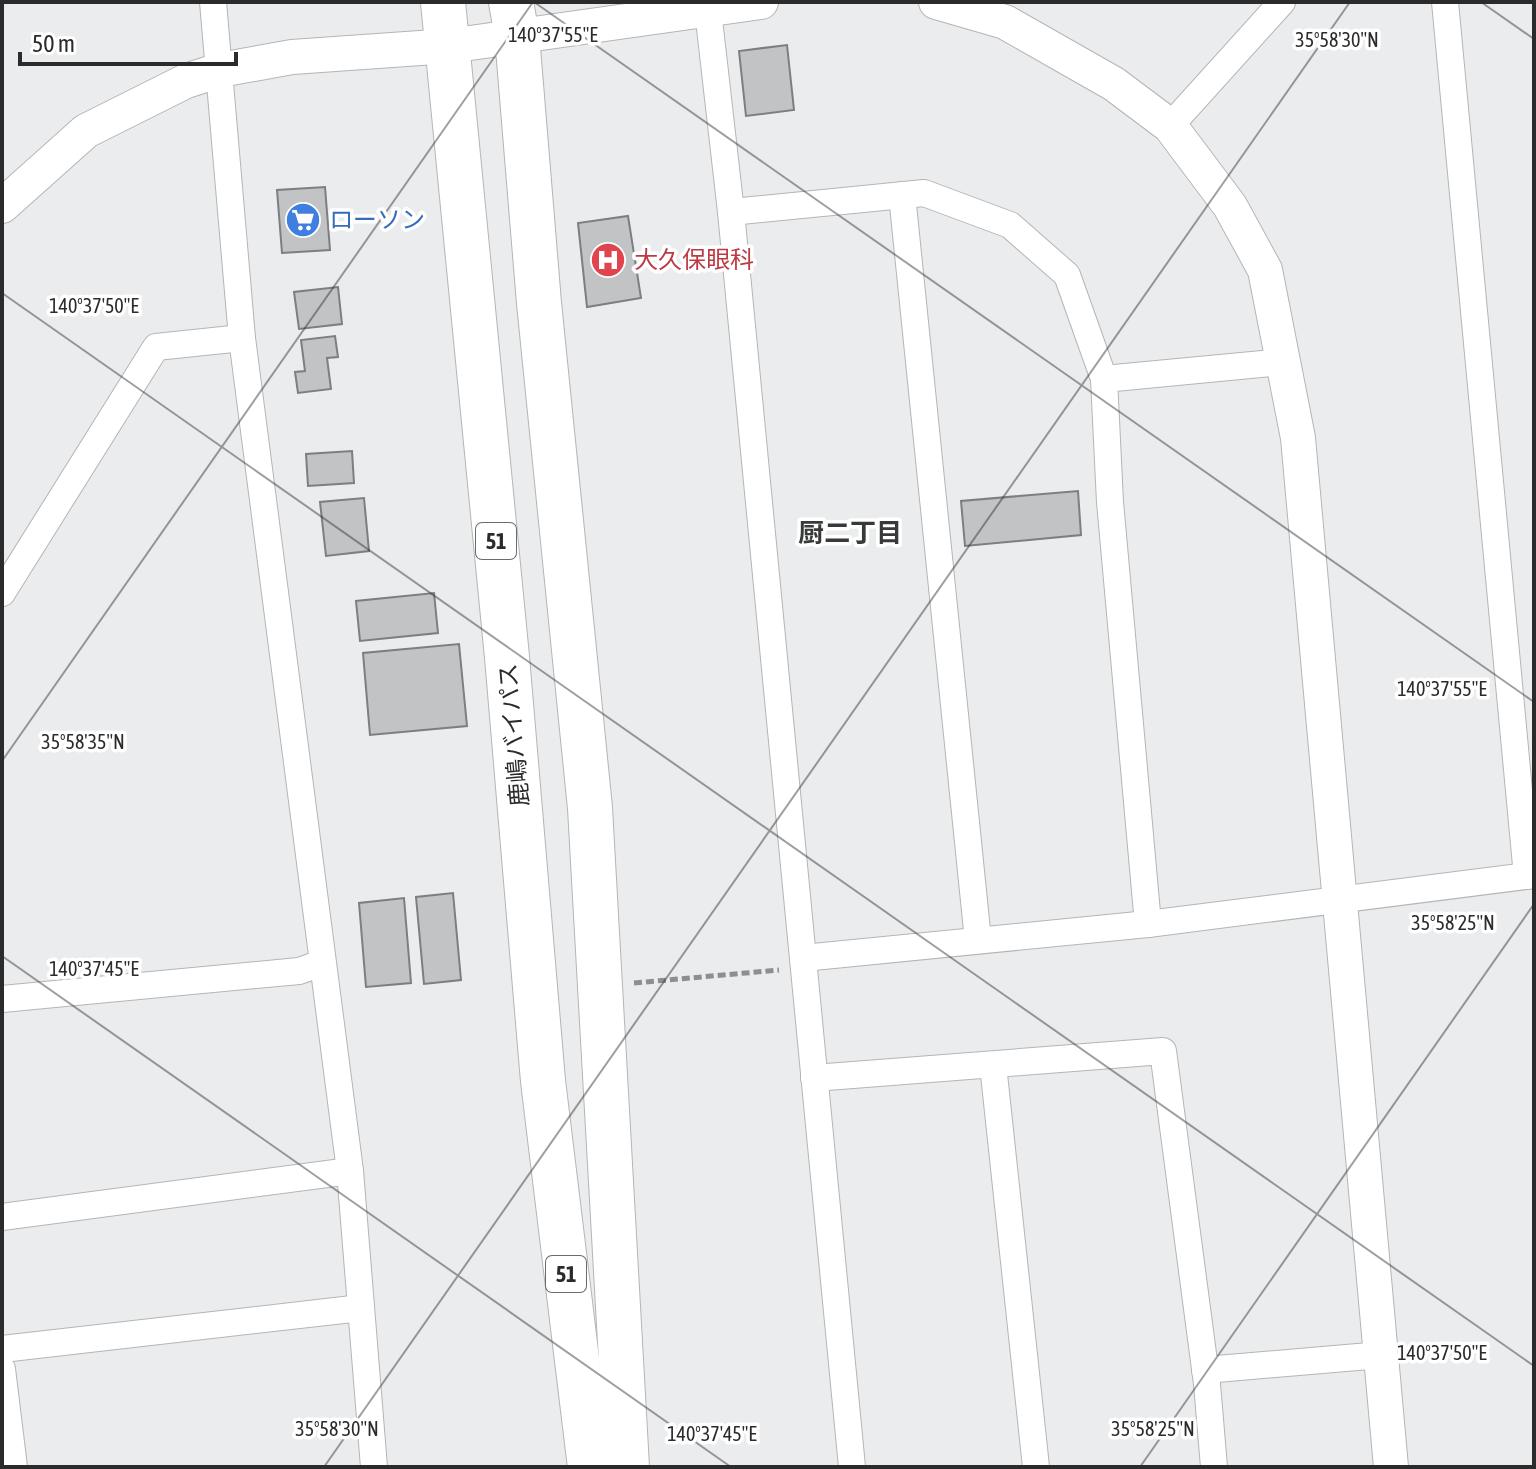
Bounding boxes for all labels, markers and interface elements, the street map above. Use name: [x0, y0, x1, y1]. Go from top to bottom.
scale bar: [20, 16, 236, 66]
text: 140°37'55"E: [508, 23, 598, 46]
text: 35°58'30"N: [1295, 28, 1379, 51]
text: 50 m: [32, 30, 75, 57]
supermarket icon: ローソン: [284, 201, 322, 239]
place label: ローソン: [329, 206, 425, 233]
hospital icon: 大久保眼科: [589, 241, 627, 279]
place label: 大久保眼科: [634, 246, 754, 273]
text: 140°37'50"E: [49, 294, 139, 317]
district label: 厨二丁目: [798, 518, 902, 548]
road number: 51: [476, 523, 516, 559]
street label: 鹿嶋バイパス: [494, 662, 533, 808]
text: 140°37'55"E: [1397, 677, 1487, 700]
text: 35°58'35"N: [41, 730, 125, 753]
text: 35°58'25"N: [1411, 911, 1495, 934]
text: 140°37'45"E: [49, 957, 139, 980]
road number: 51: [546, 1256, 586, 1292]
text: 140°37'50"E: [1397, 1341, 1487, 1364]
text: 35°58'30"N: [295, 1417, 379, 1440]
text: 35°58'25"N: [1111, 1417, 1195, 1440]
text: 140°37'45"E: [667, 1422, 757, 1445]

